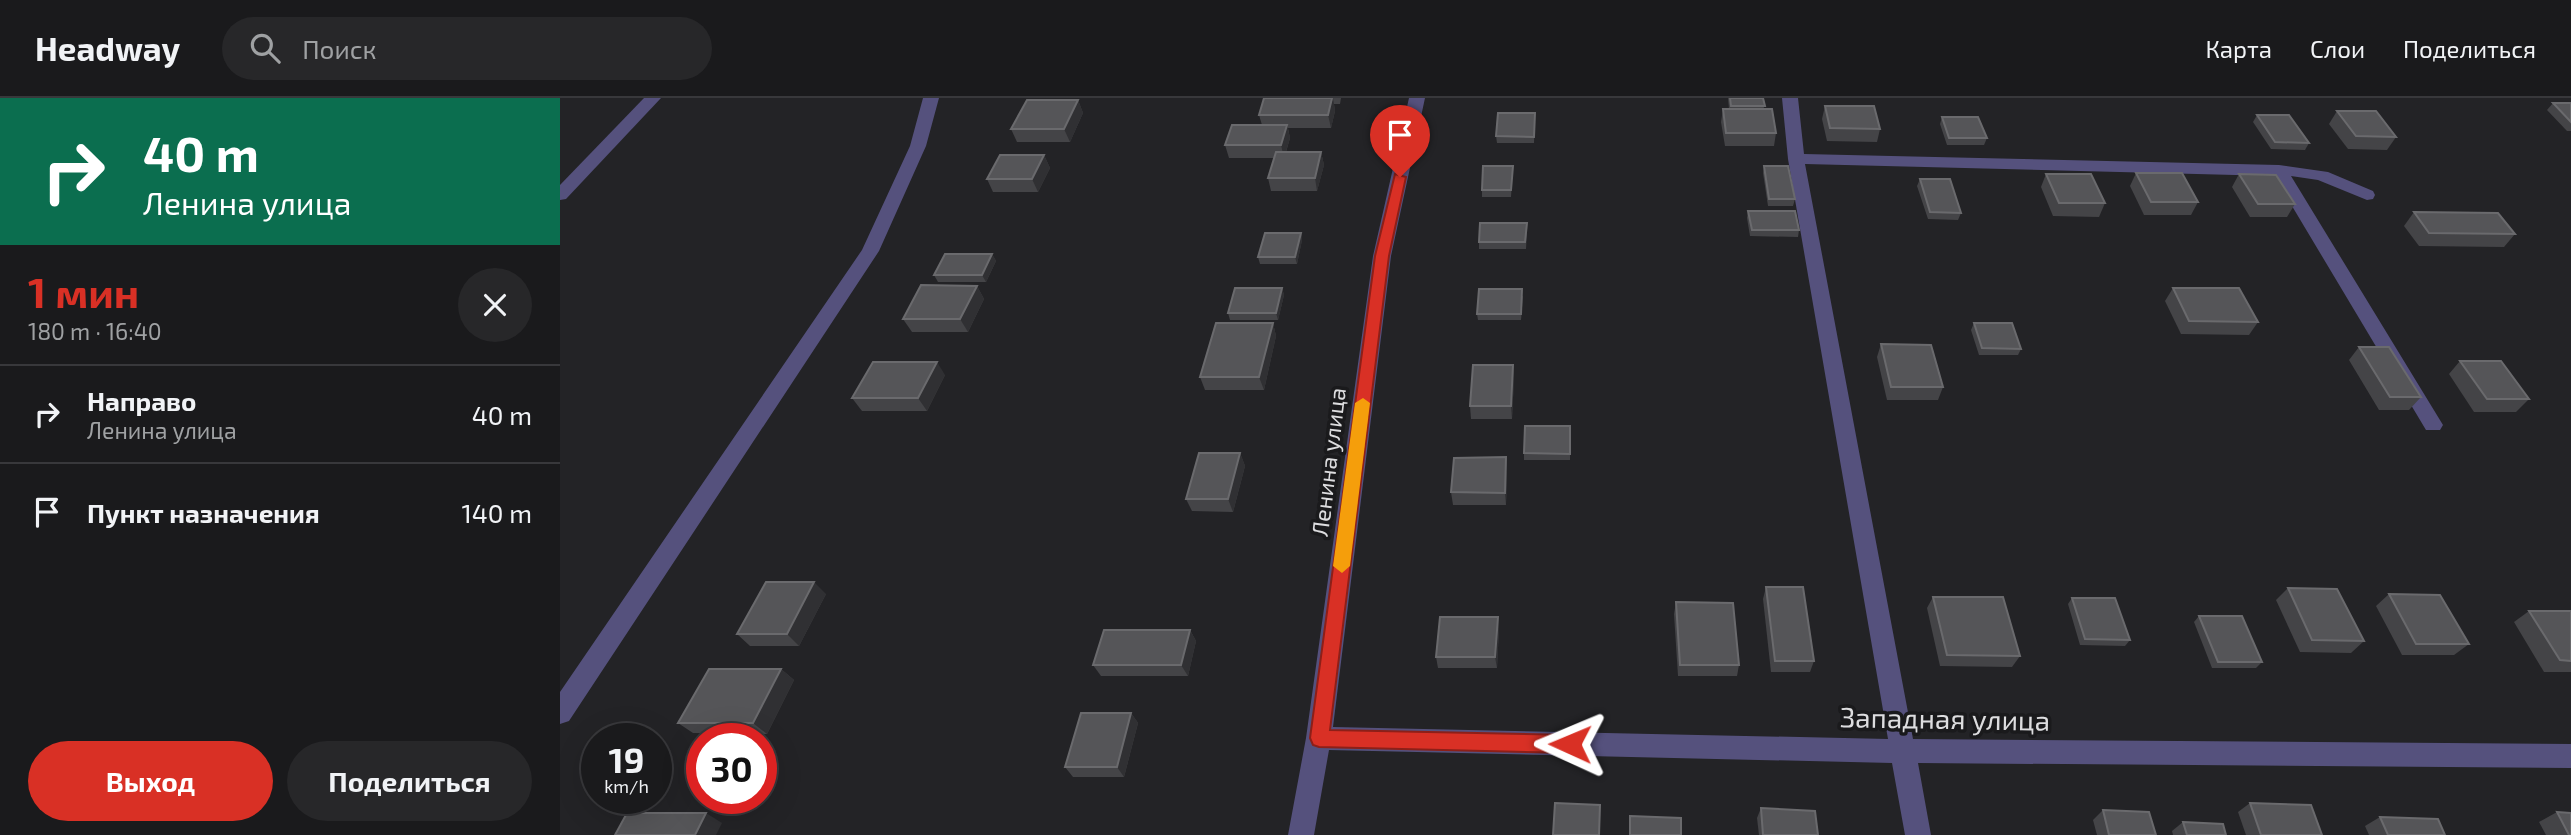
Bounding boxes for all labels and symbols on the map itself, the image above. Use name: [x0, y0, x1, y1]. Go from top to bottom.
pin: [1370, 105, 1430, 177]
street label: Ленина улица: [1305, 386, 1352, 538]
street label: Западная улица: [1840, 699, 2050, 737]
position arrow: [1533, 707, 1607, 781]
speed limit sign: 30: [686, 723, 777, 814]

